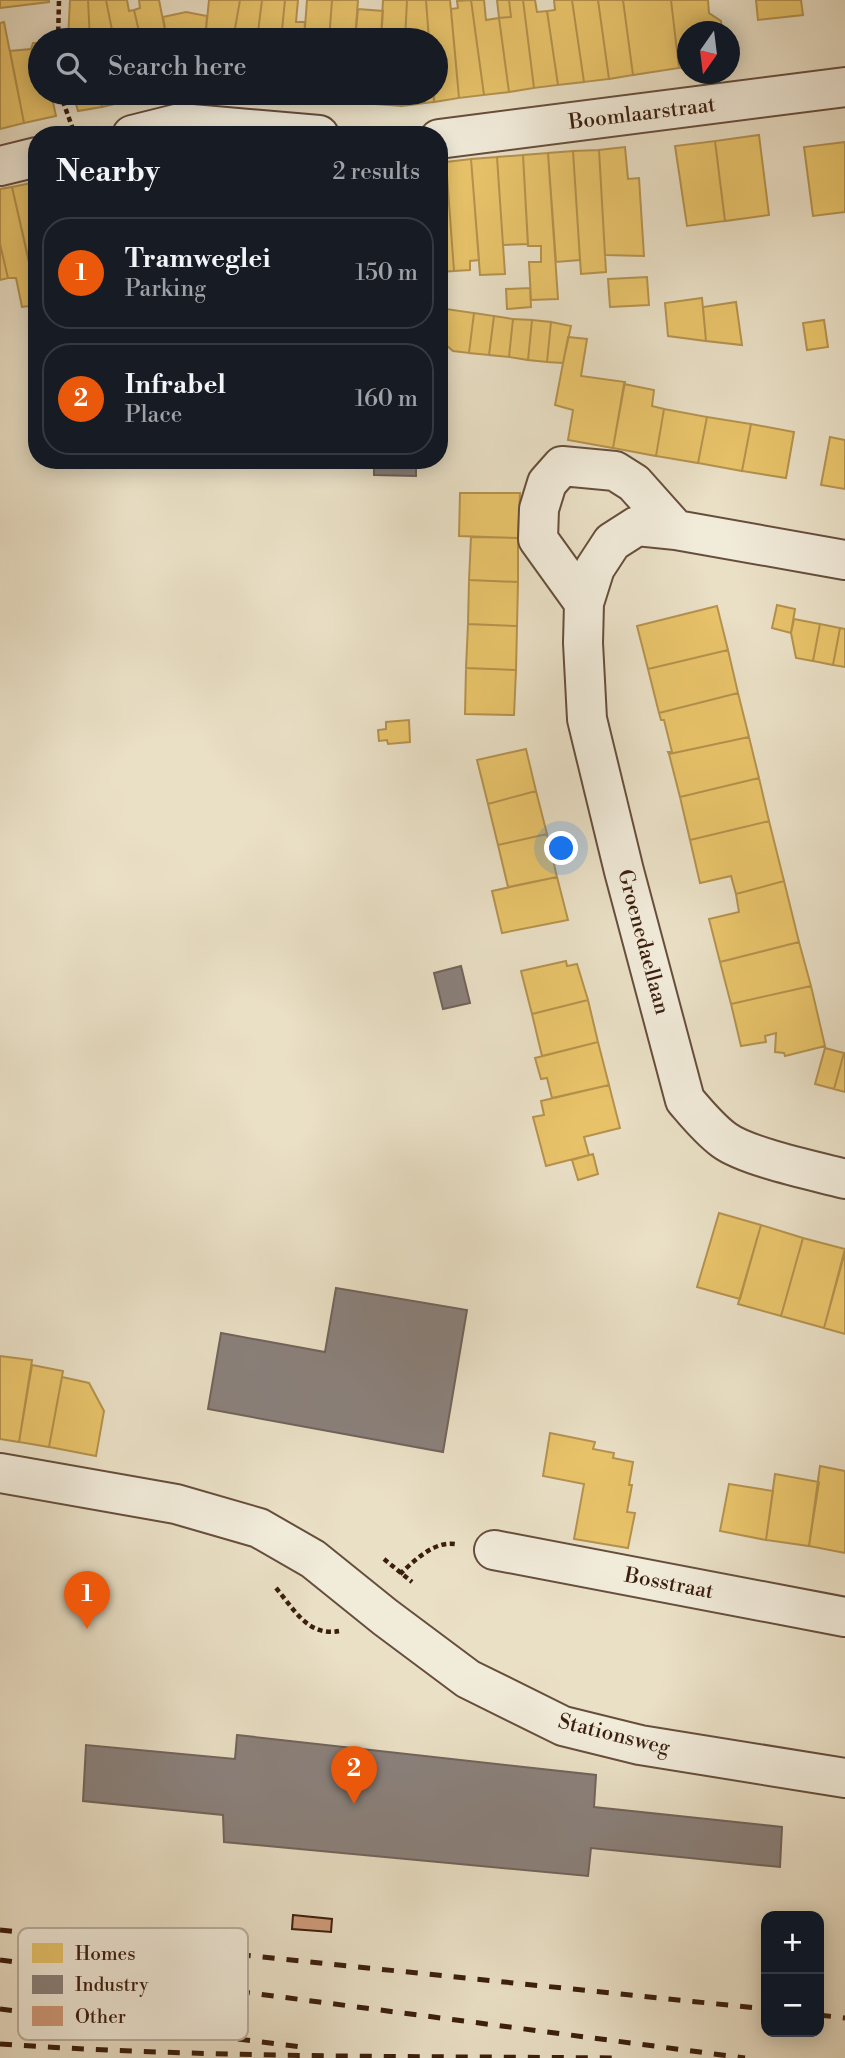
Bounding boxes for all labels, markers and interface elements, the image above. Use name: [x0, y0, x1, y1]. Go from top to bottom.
north arrow: [677, 21, 740, 84]
search box: [28, 28, 448, 105]
icon: search: [52, 48, 90, 86]
text: Search here: [108, 51, 247, 83]
street label: Boomlaarstraat: [566, 92, 717, 136]
text: Nearby: [56, 153, 160, 191]
text: 2 results: [333, 158, 420, 186]
text: Tramweglei: [125, 243, 271, 275]
text: 1: [75, 259, 87, 287]
text: 150 m: [355, 259, 418, 287]
text: Parking: [125, 275, 206, 303]
text: Infrabel: [125, 369, 226, 401]
text: 2: [74, 385, 88, 413]
text: 160 m: [355, 385, 418, 413]
text: Place: [125, 401, 182, 429]
your location: [544, 831, 578, 865]
street label: Groenedaellaan: [611, 867, 675, 1018]
street label: Bosstraat: [621, 1562, 716, 1605]
pin: 1: [64, 1571, 110, 1629]
street label: Stationsweg: [555, 1709, 673, 1761]
pin: 2: [331, 1746, 377, 1804]
map controls: [761, 1911, 824, 2037]
button: +: [761, 1911, 824, 1974]
legend: [18, 1928, 248, 2040]
text: Homes: [75, 1942, 135, 1966]
text: Industry: [75, 1973, 149, 1997]
button: −: [761, 1974, 824, 2037]
text: Other: [75, 2005, 126, 2029]

